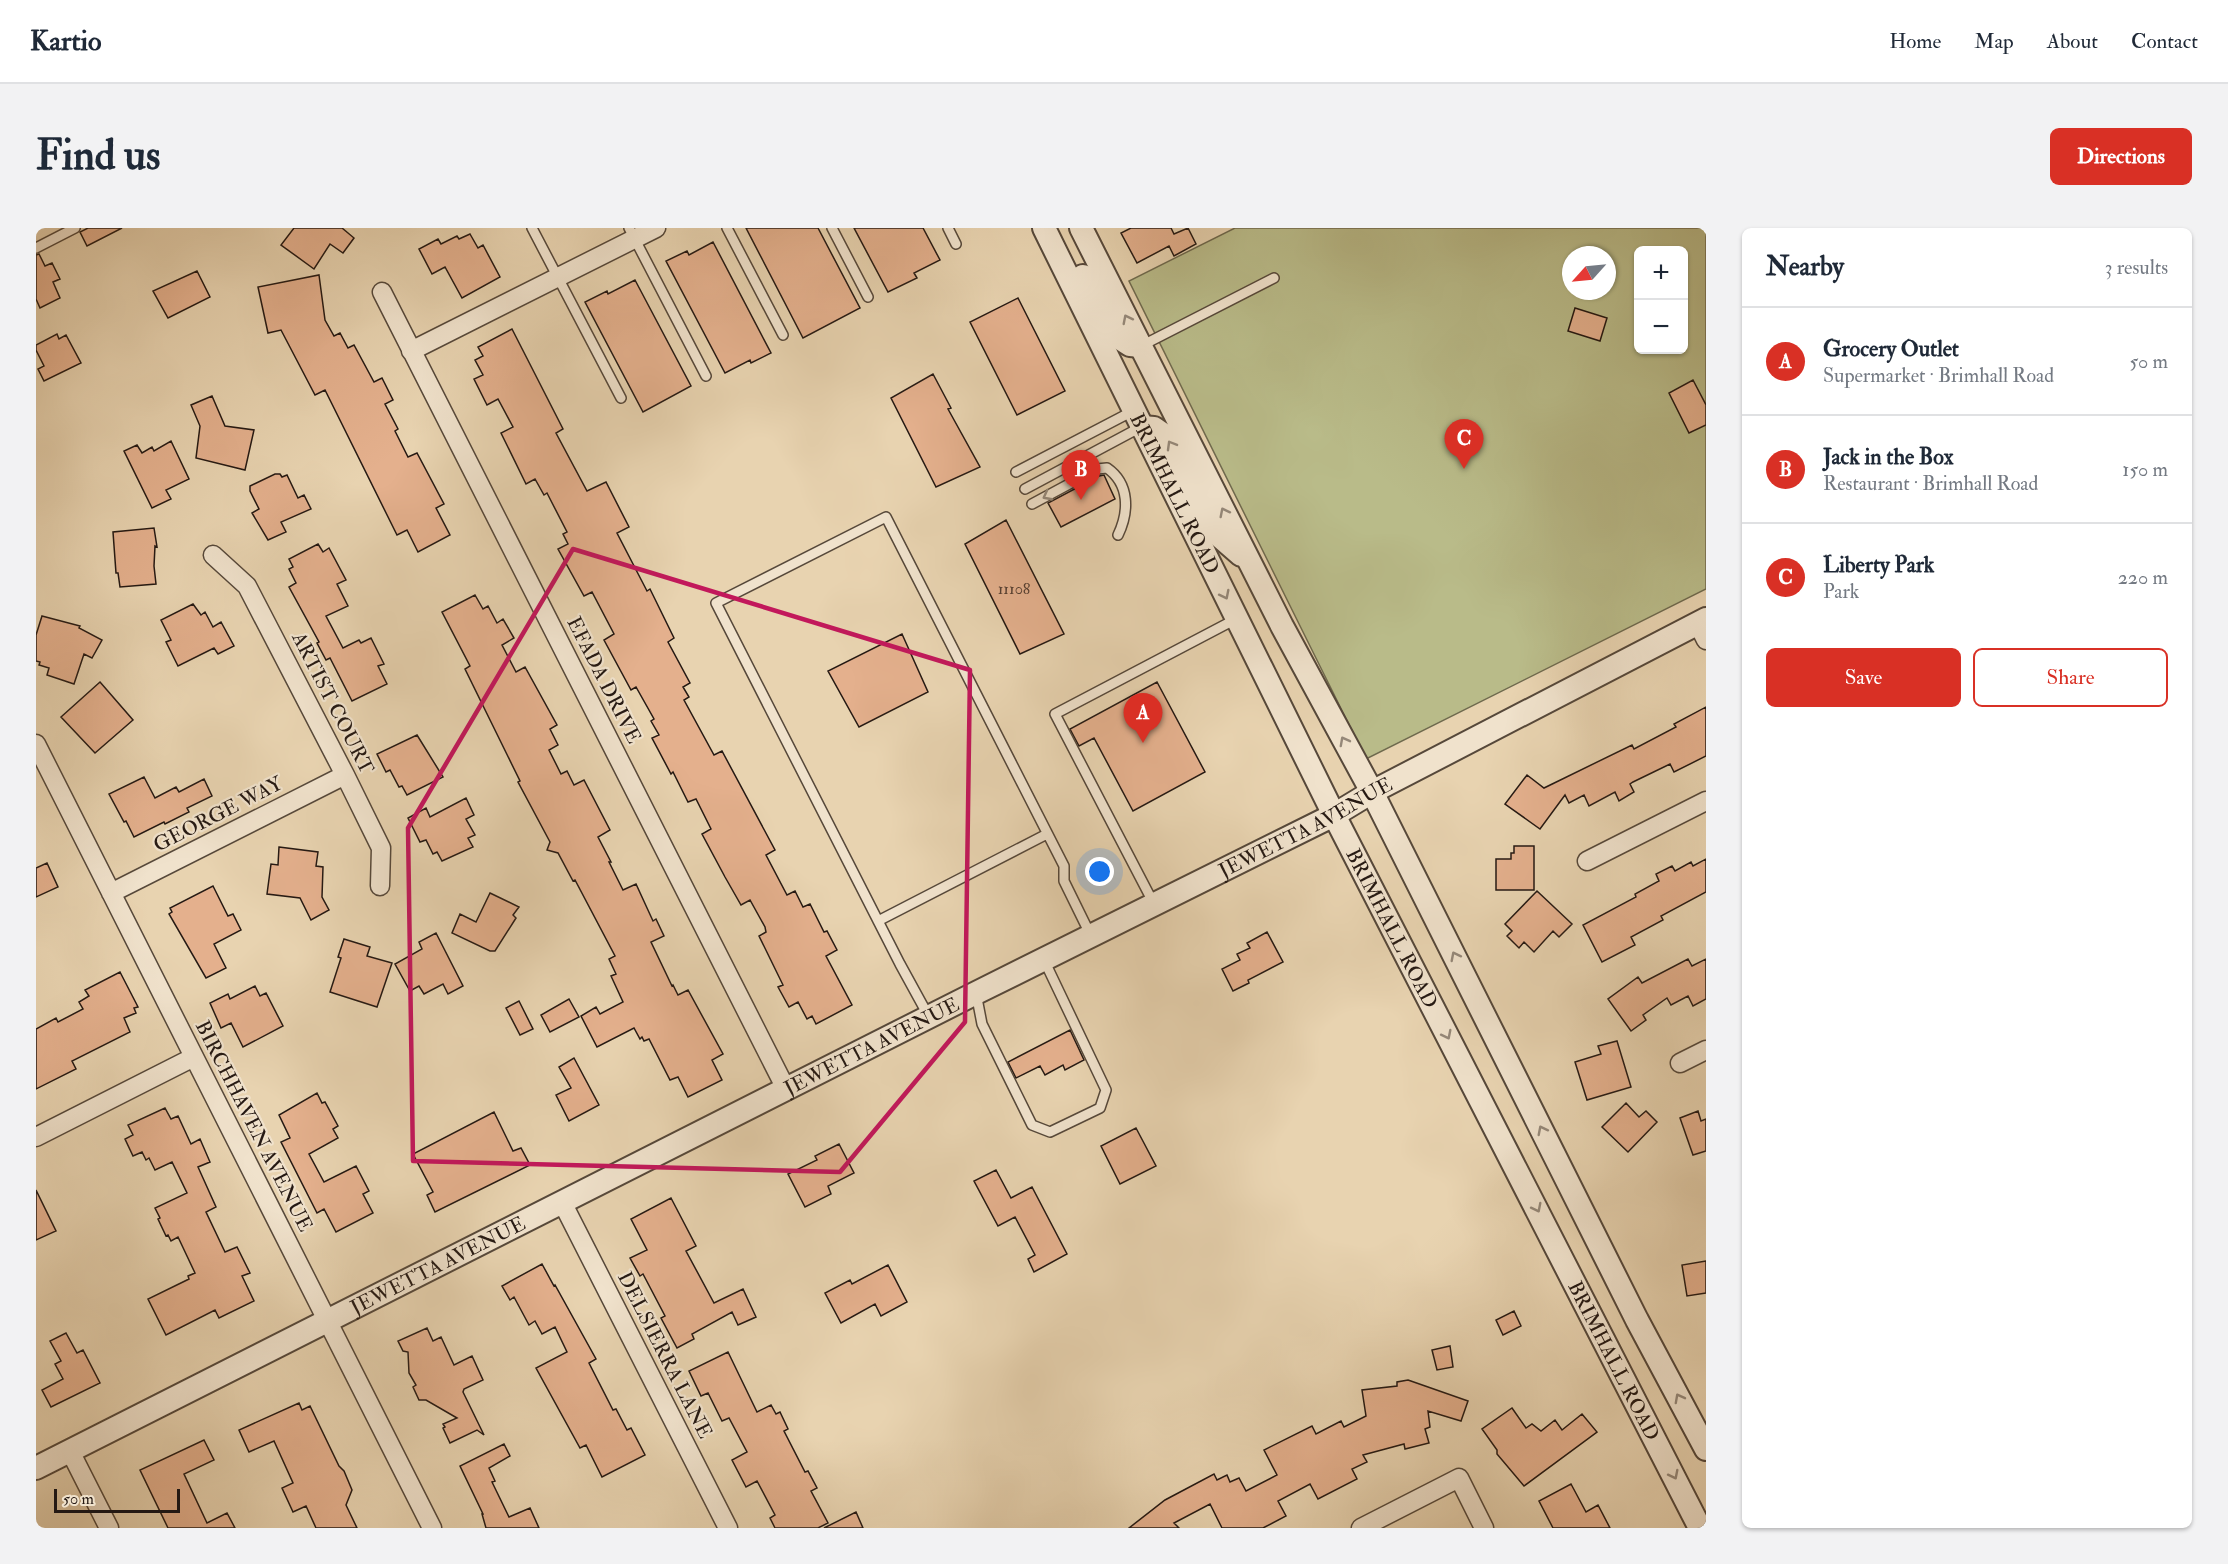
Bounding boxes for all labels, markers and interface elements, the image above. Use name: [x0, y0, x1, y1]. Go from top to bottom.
text: Kartio: [30, 24, 101, 59]
text: Home: [1889, 28, 1941, 55]
text: Map: [1974, 28, 2014, 55]
text: About: [2047, 28, 2098, 55]
text: Contact: [2131, 28, 2198, 55]
button: Directions: [2050, 128, 2192, 185]
text: Find us: [36, 130, 160, 182]
north arrow: [1562, 246, 1616, 300]
map controls: [1634, 246, 1688, 354]
button: +: [1634, 246, 1688, 300]
text: Nearby: [1766, 251, 1844, 283]
text: 3 results: [2105, 255, 2168, 280]
button: −: [1634, 300, 1688, 354]
one-way arrow: [1123, 315, 1135, 326]
text: Grocery Outlet: [1823, 335, 1959, 363]
text: A: [1779, 349, 1792, 374]
text: 50 m: [2129, 349, 2168, 374]
text: Supermarket · Brimhall Road: [1823, 363, 2054, 388]
street label: BRIMHALL ROAD: [1125, 409, 1225, 578]
pin: C: [1444, 420, 1484, 469]
one-way arrow: [1167, 441, 1178, 451]
text: Jack in the Box: [1823, 443, 1953, 471]
pin: B: [1062, 450, 1100, 500]
text: B: [1779, 457, 1792, 482]
text: 150 m: [2122, 457, 2168, 482]
text: Restaurant · Brimhall Road: [1823, 471, 2038, 496]
one-way arrow: [1043, 489, 1053, 500]
one-way arrow: [1220, 508, 1232, 519]
text: Liberty Park: [1823, 551, 1934, 579]
text: C: [1778, 565, 1793, 590]
text: 220 m: [2118, 565, 2168, 590]
house number: 11108: [998, 579, 1031, 599]
text: Park: [1823, 579, 1859, 604]
one-way arrow: [1217, 589, 1229, 600]
street label: EFADA DRIVE: [561, 612, 647, 748]
street label: ARTIST COURT: [286, 627, 380, 778]
button: Save: [1766, 648, 1961, 707]
button: Share: [1973, 648, 2168, 707]
pin: A: [1124, 694, 1162, 743]
one-way arrow: [1340, 737, 1351, 747]
street label: GEORGE WAY: [149, 770, 288, 857]
street label: JEWETTA AVENUE: [1213, 771, 1396, 883]
street label: BRIMHALL ROAD: [1341, 844, 1443, 1012]
your location: [1085, 857, 1114, 886]
one-way arrow: [1450, 952, 1462, 963]
street label: JEWETTA AVENUE: [779, 991, 963, 1101]
street label: BIRCHHAVEN AVENUE: [190, 1016, 318, 1236]
one-way arrow: [1440, 1029, 1451, 1039]
one-way arrow: [1538, 1126, 1550, 1137]
one-way arrow: [1529, 1202, 1541, 1213]
street label: JEWETTA AVENUE: [345, 1210, 529, 1320]
street label: DELSIERRA LANE: [612, 1267, 718, 1443]
street label: BRIMHALL ROAD: [1563, 1277, 1665, 1445]
one-way arrow: [1674, 1393, 1686, 1404]
one-way arrow: [1666, 1469, 1678, 1480]
scale bar: [54, 1486, 180, 1514]
text: 50 m: [63, 1489, 94, 1509]

